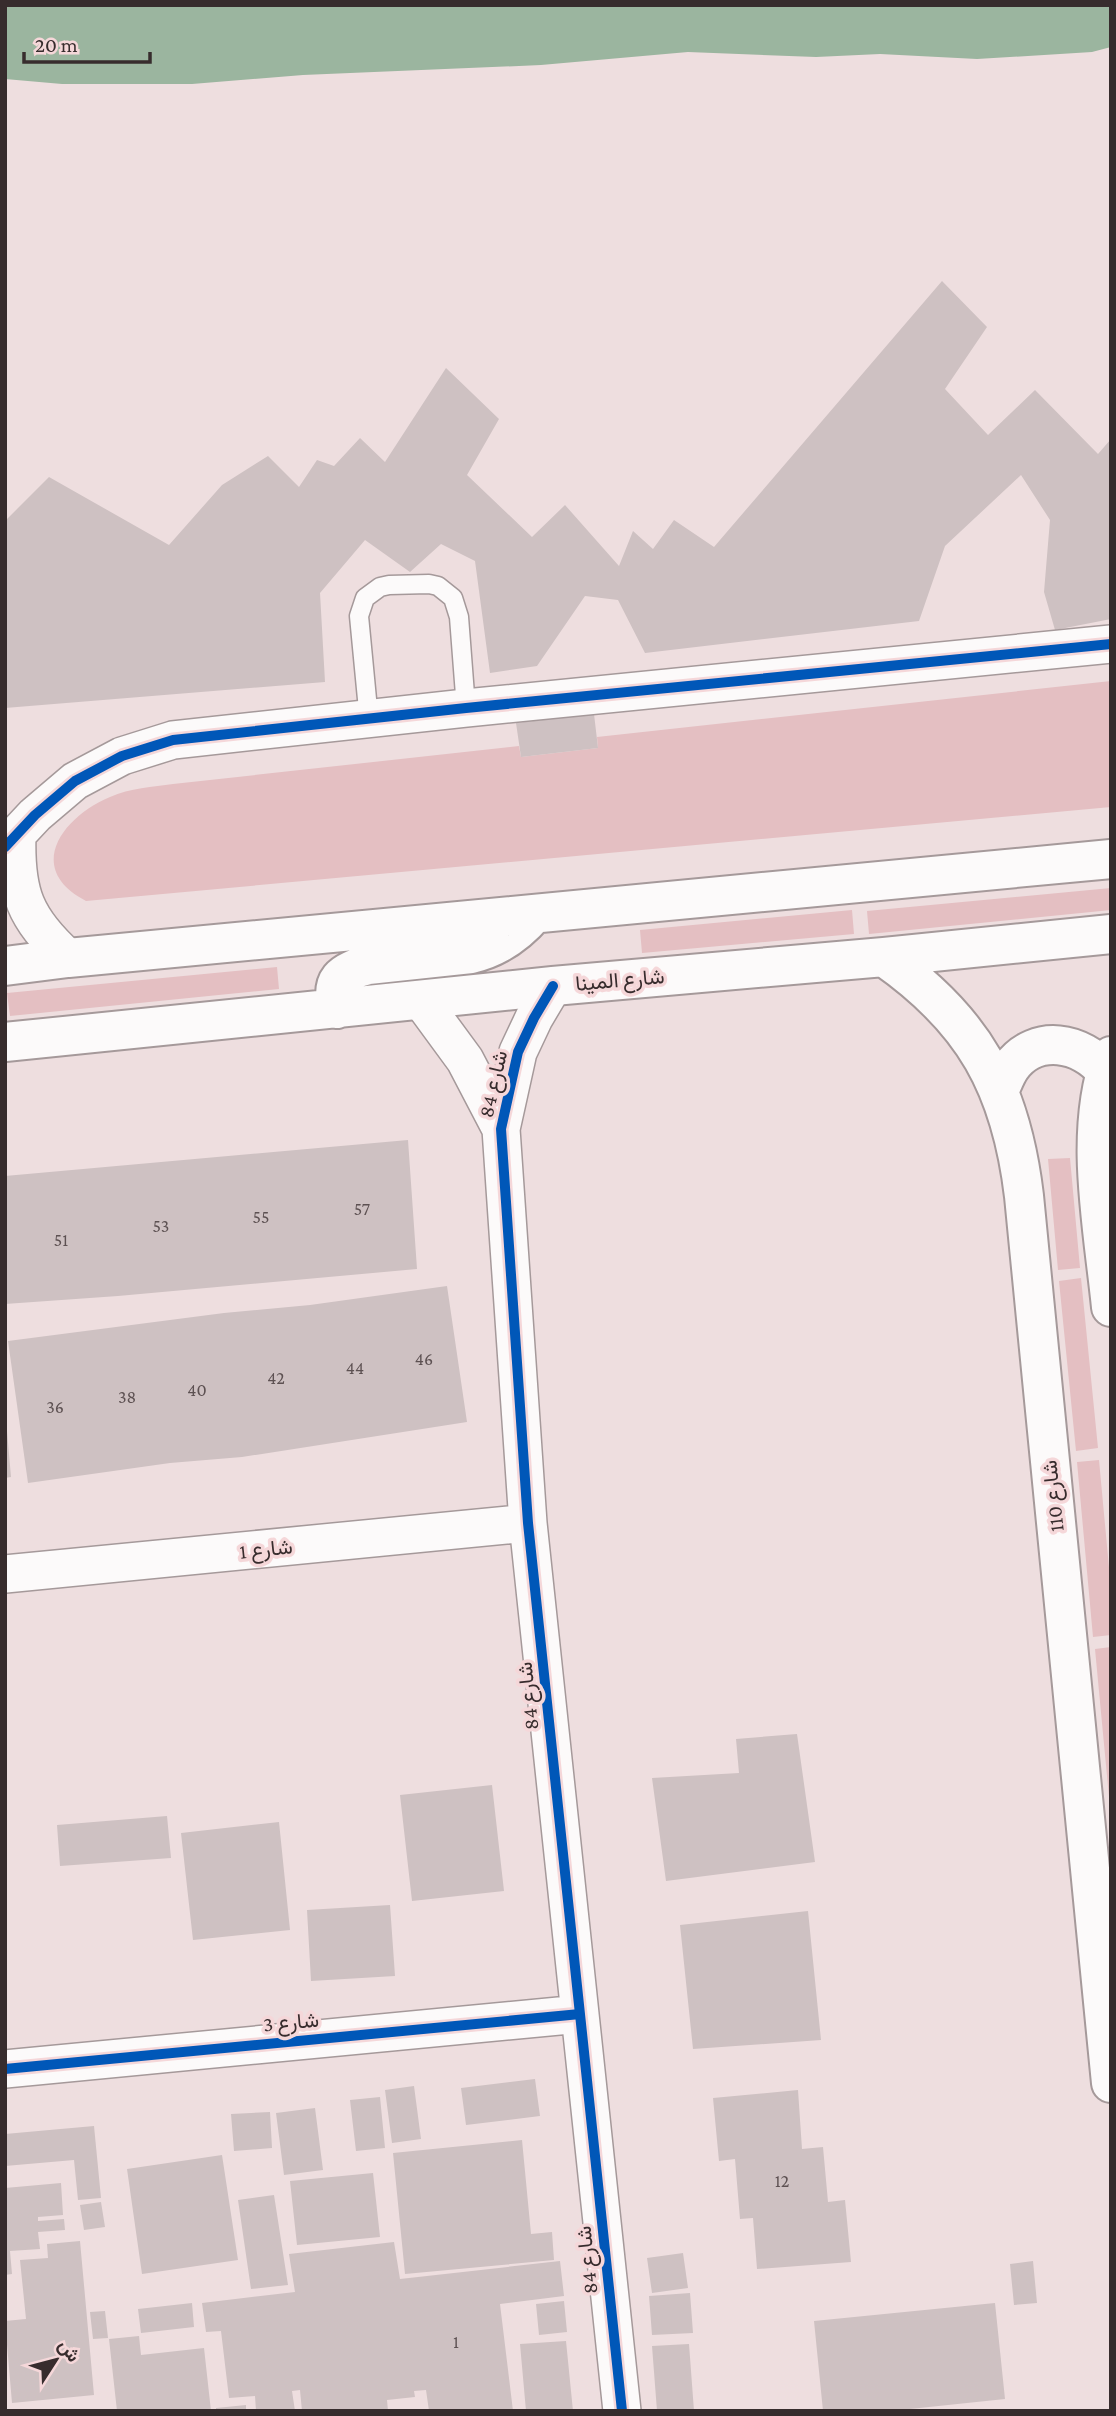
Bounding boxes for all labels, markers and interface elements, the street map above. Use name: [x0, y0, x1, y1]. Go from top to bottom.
scale bar: [24, 21, 150, 65]
text: 20 m: [35, 33, 78, 57]
street label: شارع المينا: [574, 964, 666, 998]
street label: شارع 84: [474, 1048, 514, 1120]
house number: 57: [354, 1199, 370, 1219]
house number: 55: [253, 1207, 269, 1227]
house number: 53: [153, 1216, 169, 1236]
house number: 51: [54, 1230, 68, 1250]
house number: 46: [415, 1349, 433, 1369]
house number: 44: [346, 1358, 364, 1378]
house number: 42: [267, 1368, 285, 1388]
house number: 40: [187, 1380, 207, 1400]
house number: 38: [118, 1387, 136, 1407]
house number: 36: [46, 1397, 64, 1417]
street label: شارع 110: [1037, 1459, 1071, 1533]
street label: شارع 1: [238, 1534, 294, 1566]
street label: شارع 84: [513, 1661, 545, 1731]
street label: شارع 3: [262, 2008, 320, 2038]
house number: 12: [775, 2171, 789, 2191]
street label: شارع 84: [572, 2225, 604, 2295]
north arrow: [21, 2325, 91, 2395]
house number: 1: [453, 2332, 459, 2352]
text: ش: [53, 2335, 85, 2366]

